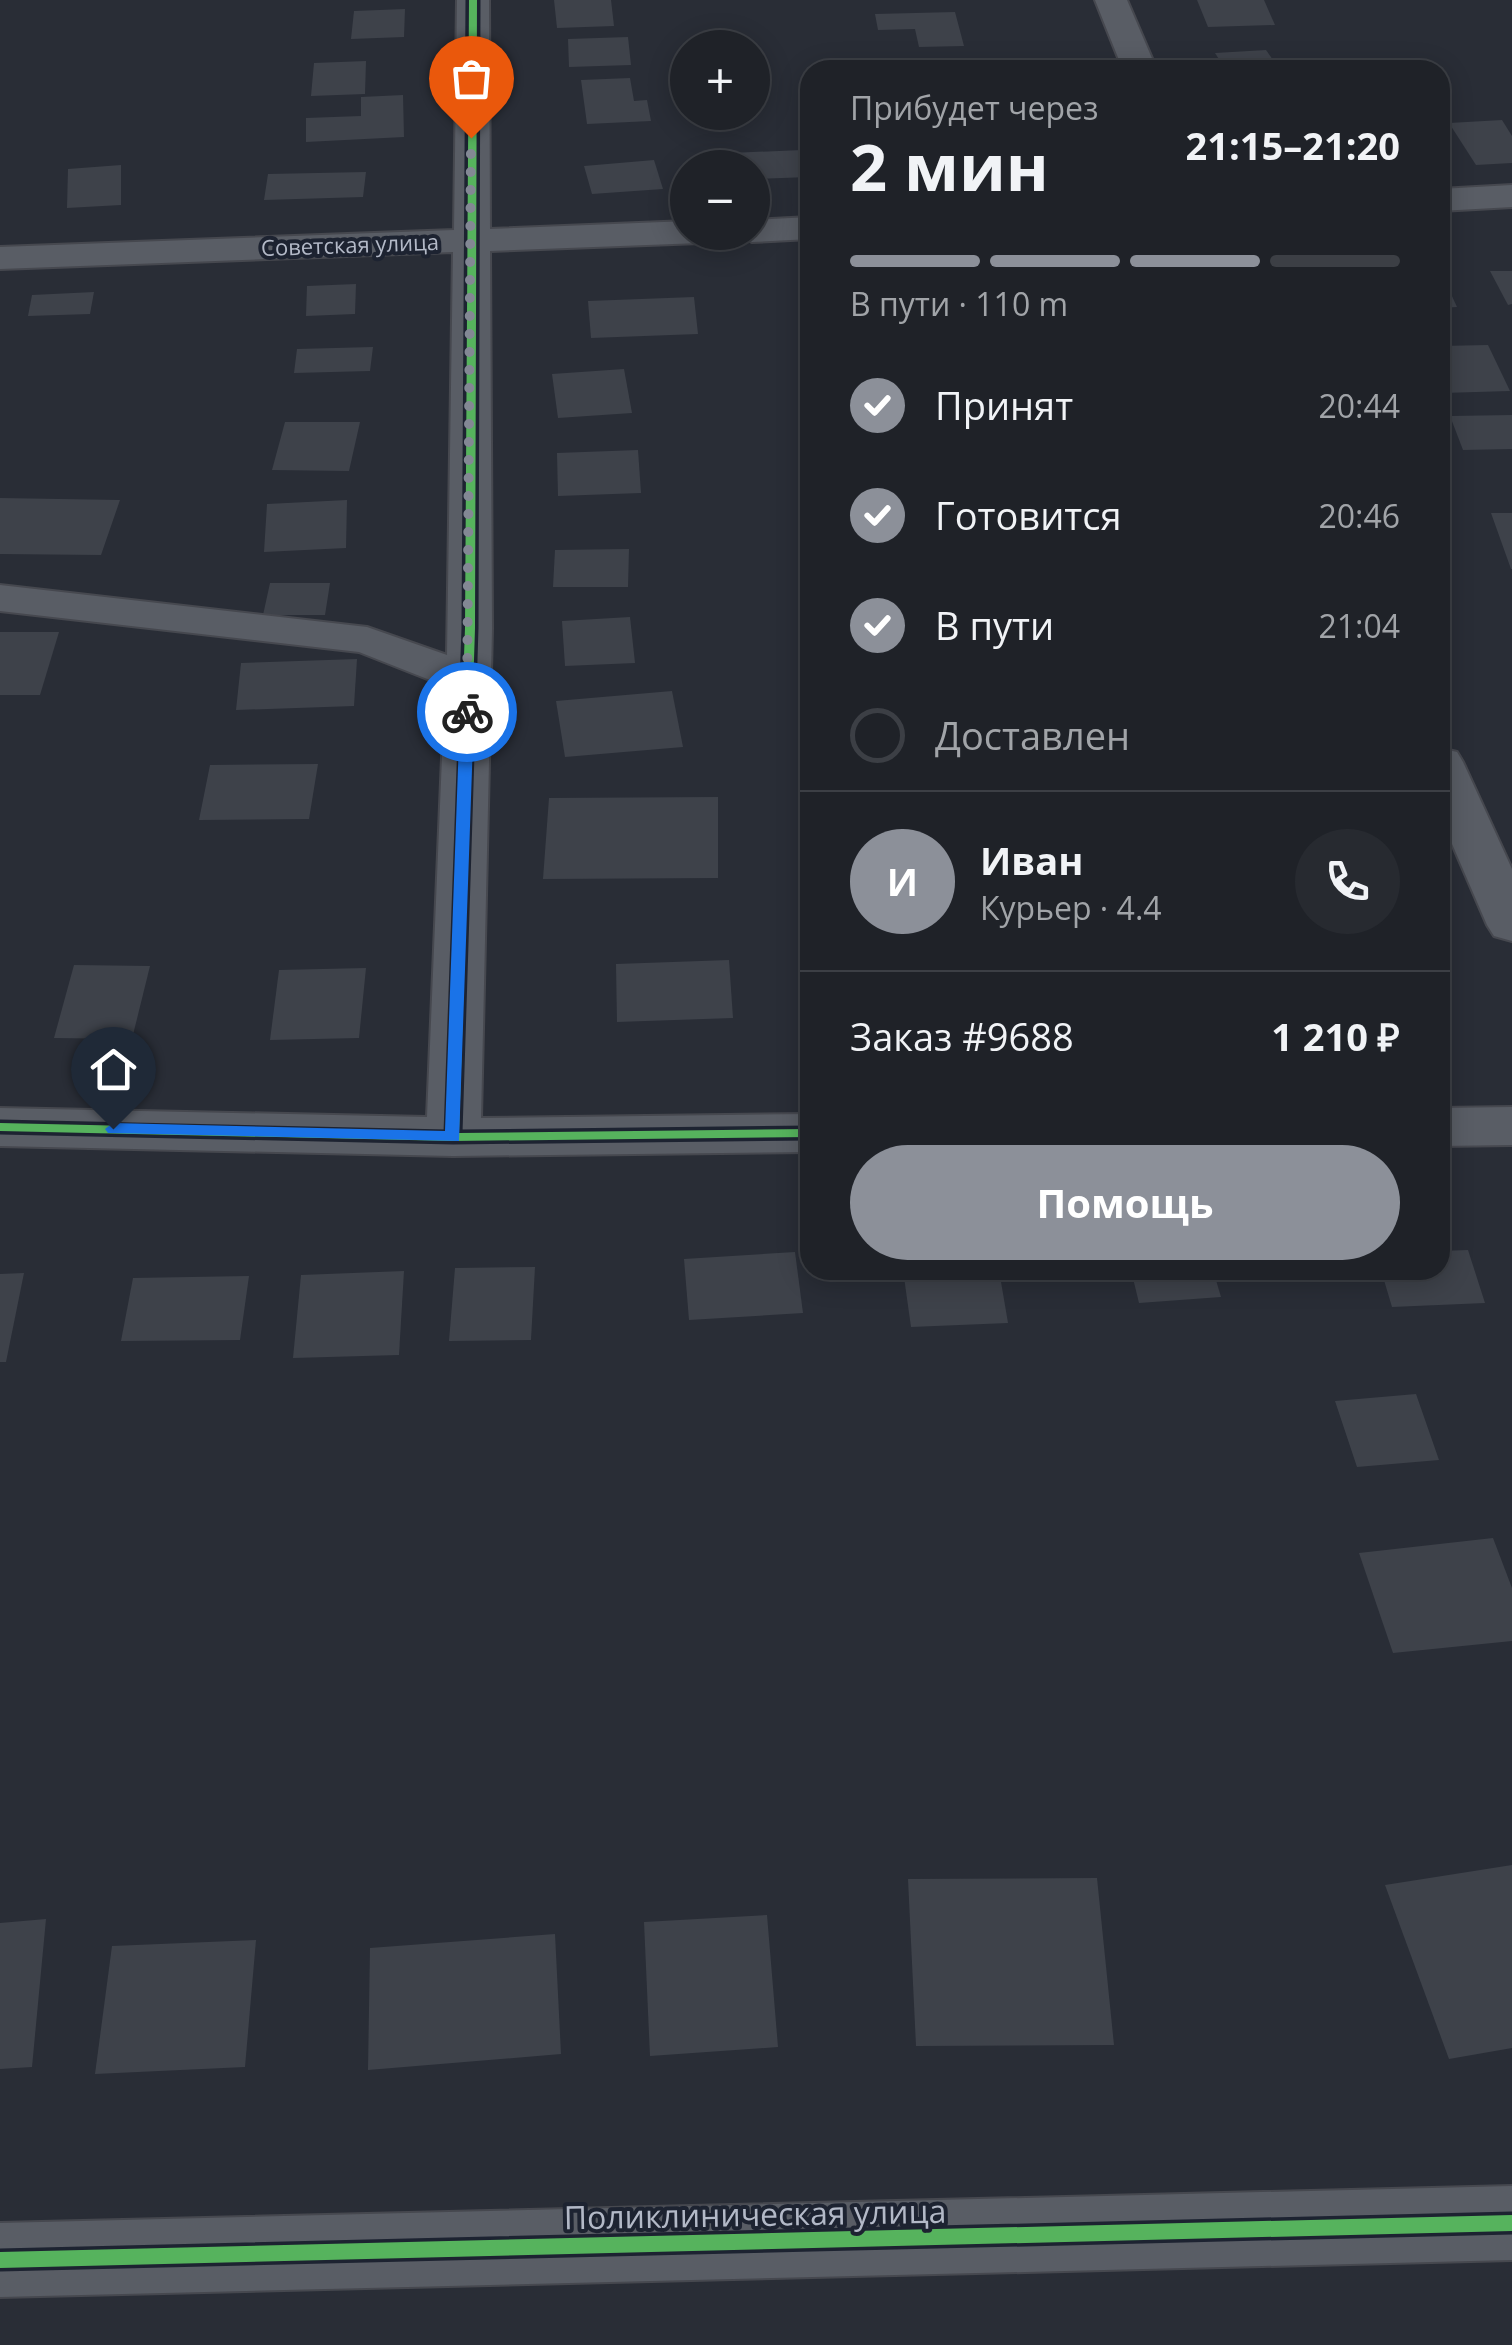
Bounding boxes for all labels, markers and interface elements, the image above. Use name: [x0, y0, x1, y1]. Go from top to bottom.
map controls: [670, 30, 770, 250]
button: +: [670, 30, 770, 130]
pin: [429, 36, 514, 139]
icon: bag: [444, 51, 499, 106]
text: Прибудет через: [850, 86, 1098, 129]
text: 21:15–21:20: [1186, 119, 1400, 171]
text: 2 мин: [850, 122, 1049, 210]
button: −: [670, 150, 770, 250]
street label: Советская улица: [260, 226, 439, 262]
text: В пути · 110 m: [850, 282, 1068, 325]
icon: check: [850, 378, 905, 433]
text: Принят: [935, 379, 1073, 431]
text: 20:44: [1318, 384, 1400, 427]
icon: check: [850, 488, 905, 543]
text: Готовится: [935, 489, 1121, 541]
text: 20:46: [1318, 494, 1400, 537]
icon: check: [850, 598, 905, 653]
text: В пути: [935, 599, 1054, 651]
text: 21:04: [1318, 604, 1400, 647]
courier: [417, 662, 517, 762]
icon: bike: [440, 685, 495, 740]
text: Доставлен: [935, 709, 1130, 761]
button: phone: [1295, 829, 1400, 934]
text: Иван: [980, 834, 1083, 886]
text: И: [887, 855, 918, 907]
text: Курьер · 4.4: [980, 886, 1162, 929]
text: Заказ #9688: [850, 1010, 1074, 1062]
text: 1 210 ₽: [1271, 1010, 1400, 1062]
pin: [71, 1027, 156, 1130]
icon: home: [86, 1042, 141, 1097]
button: Помощь: [850, 1145, 1400, 1260]
street label: Поликлиническая улица: [563, 2189, 947, 2238]

